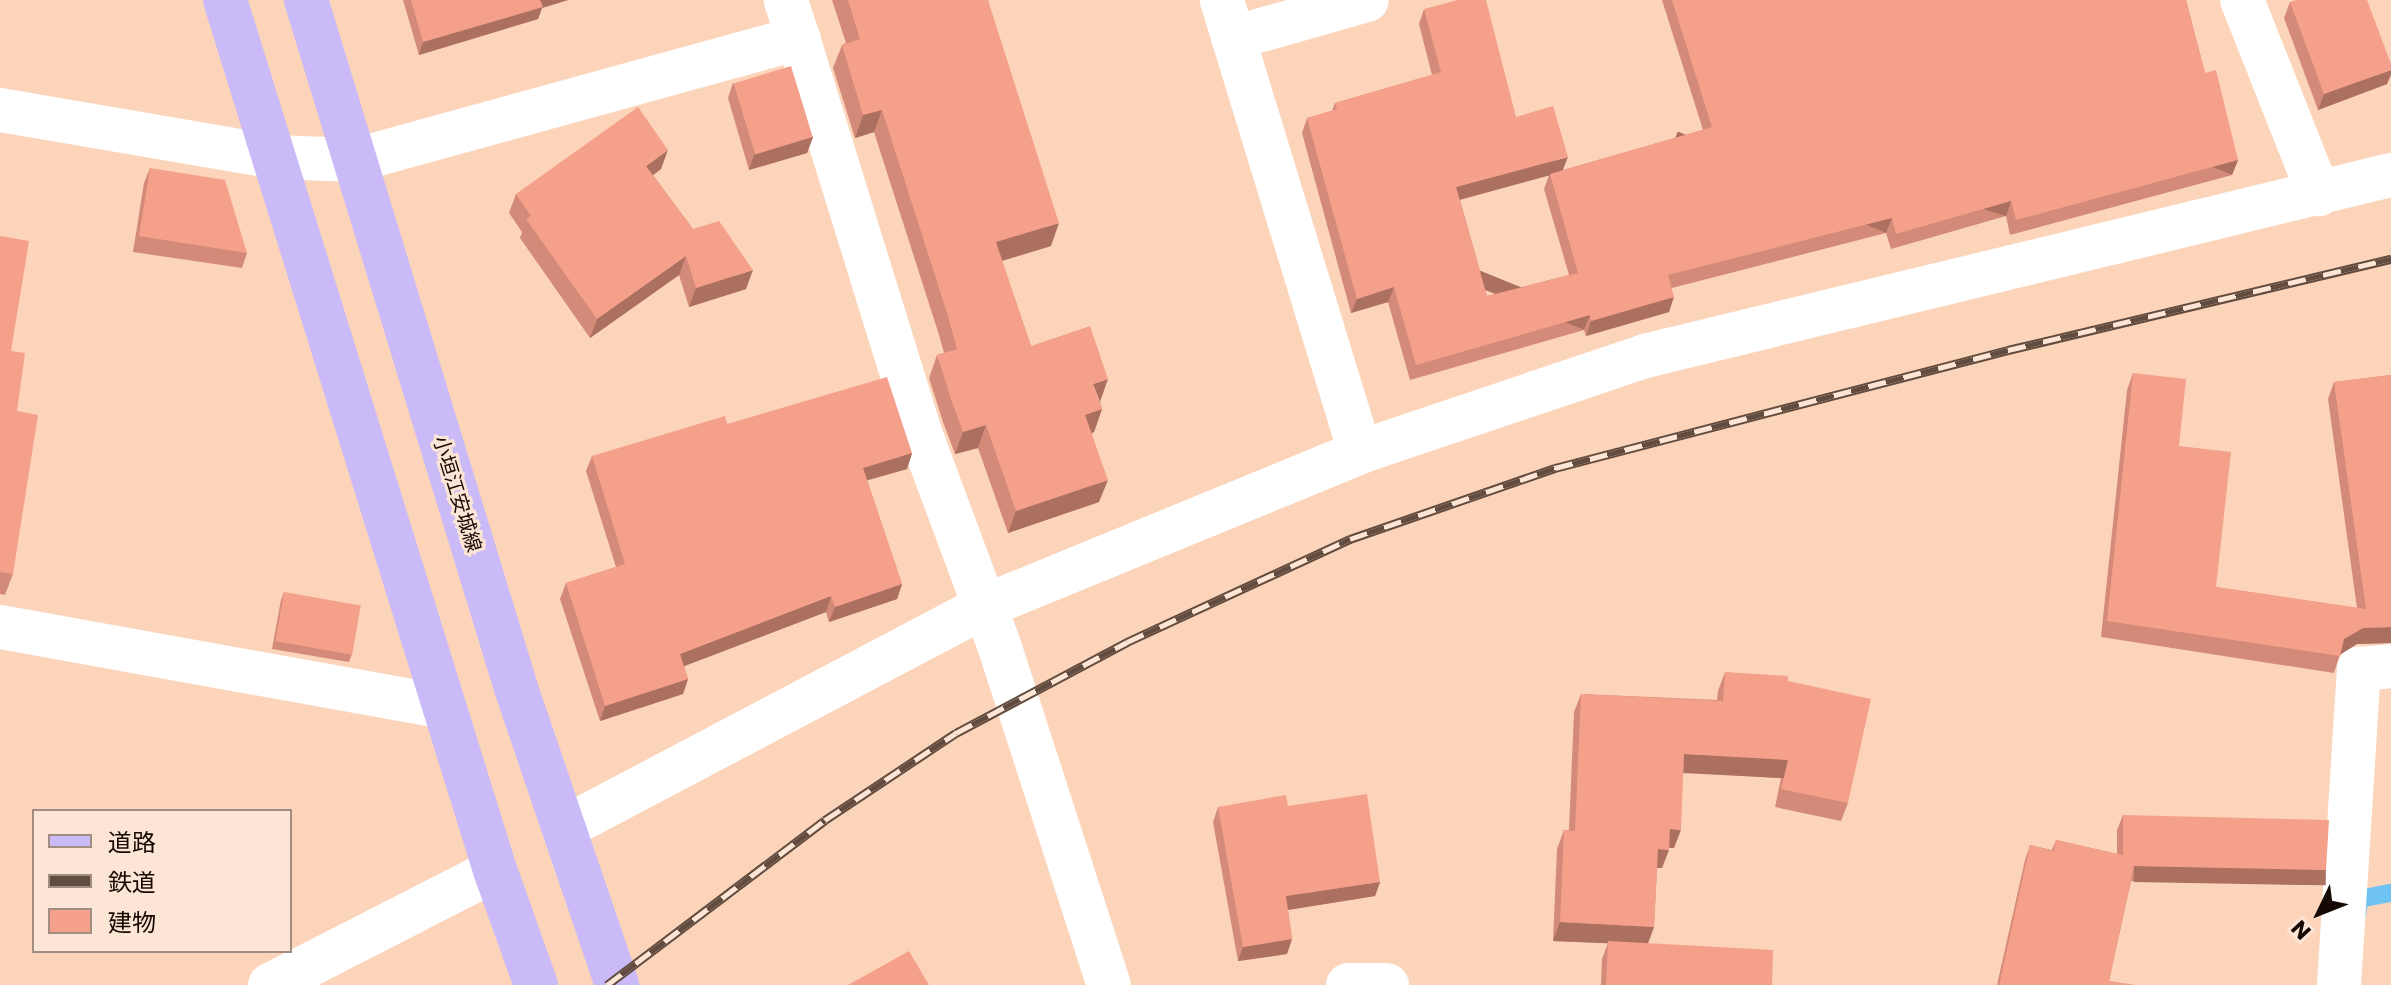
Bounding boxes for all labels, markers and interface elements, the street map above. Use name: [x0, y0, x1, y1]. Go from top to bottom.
street label: 小垣江安城線: [428, 433, 486, 555]
legend: [32, 809, 292, 953]
text: 道路: [108, 826, 156, 859]
text: 鉄道: [108, 866, 156, 899]
north arrow: [2279, 873, 2359, 953]
text: 建物: [108, 906, 156, 939]
text: N: [2284, 913, 2318, 946]

